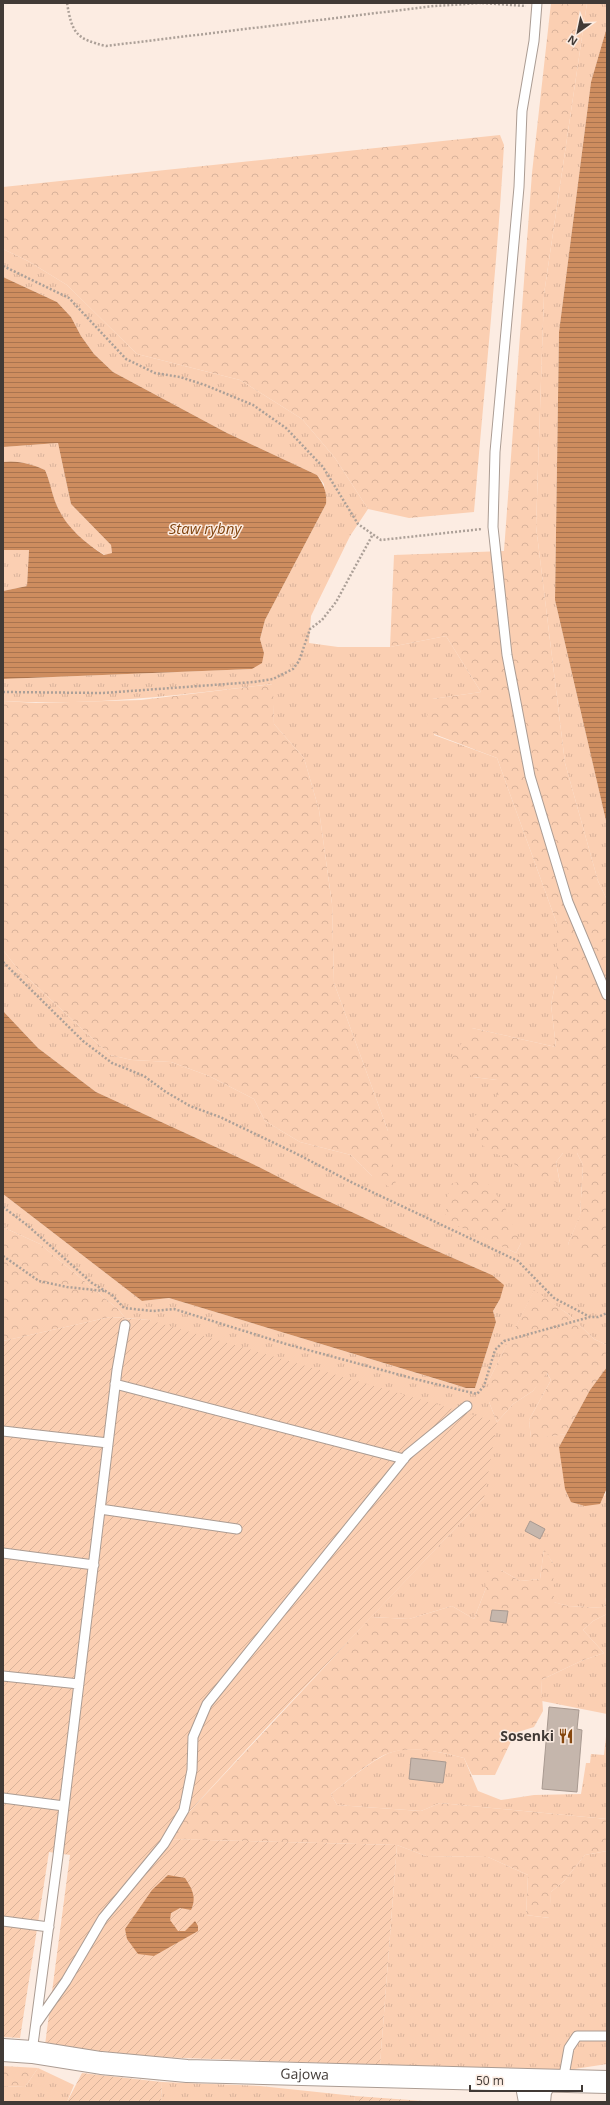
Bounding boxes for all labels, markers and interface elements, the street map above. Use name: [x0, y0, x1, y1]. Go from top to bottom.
north arrow: [558, 12, 598, 52]
text: N: [564, 32, 580, 50]
water label: Staw rybny: [169, 518, 242, 538]
place label: Sosenki: [500, 1726, 554, 1745]
restaurant icon: Sosenki: [557, 1727, 575, 1745]
street label: Gajowa: [280, 2063, 329, 2084]
scale bar: [470, 2067, 582, 2093]
text: 50 m: [476, 2072, 504, 2089]

